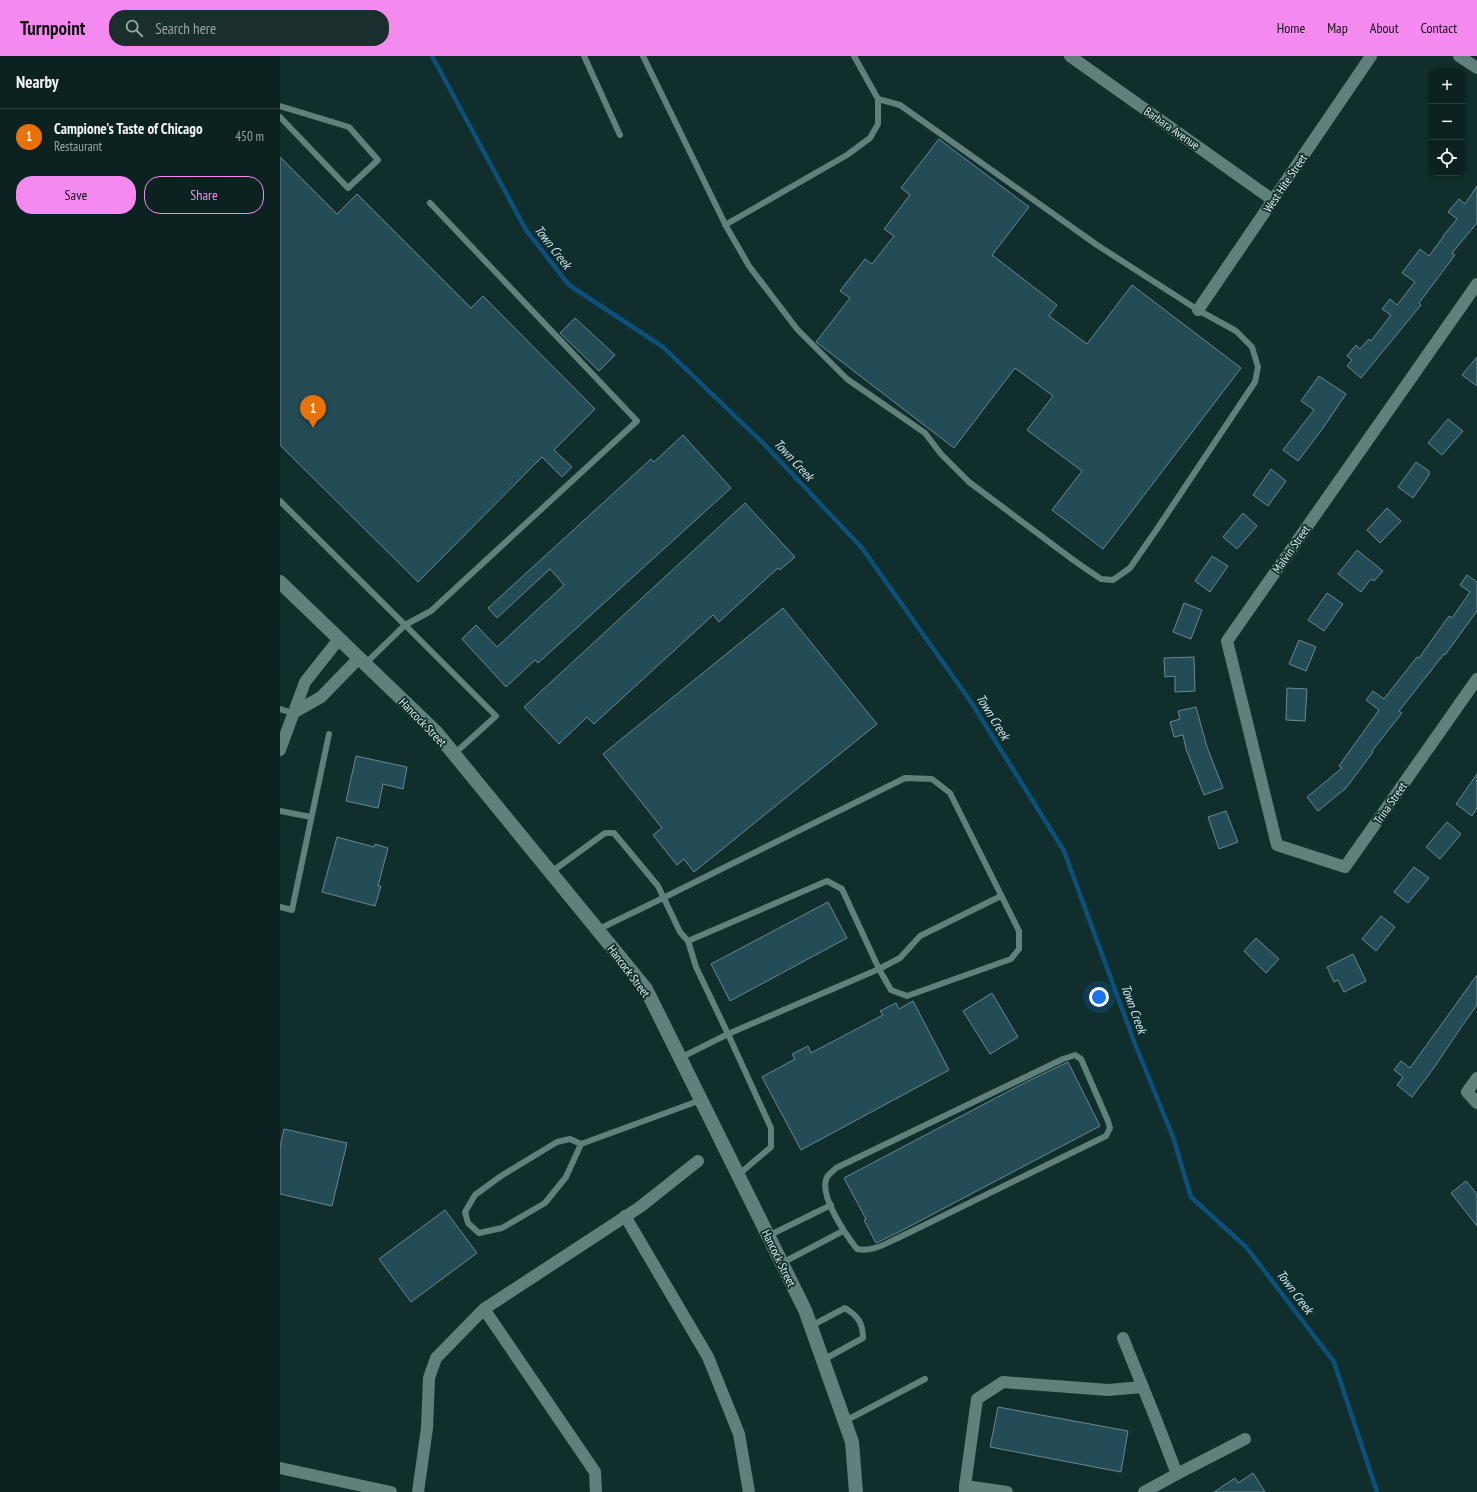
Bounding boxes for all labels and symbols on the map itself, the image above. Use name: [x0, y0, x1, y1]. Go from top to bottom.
street label: Barbara Avenue: [1141, 103, 1203, 153]
street label: West Hite Street: [1260, 150, 1310, 215]
water label: Town Creek: [531, 222, 577, 274]
pin: 1: [300, 395, 326, 428]
water label: Town Creek: [770, 436, 819, 486]
street label: Malvin Street: [1269, 522, 1313, 576]
water label: Town Creek: [972, 691, 1015, 745]
street label: Hancock Street: [396, 695, 450, 750]
street label: Trina Street: [1370, 779, 1410, 827]
street label: Hancock Street: [604, 942, 654, 1001]
water label: Town Creek: [1117, 982, 1151, 1038]
your location: [1089, 987, 1109, 1007]
street label: Hancock Street: [759, 1227, 800, 1290]
water label: Town Creek: [1273, 1266, 1318, 1319]

